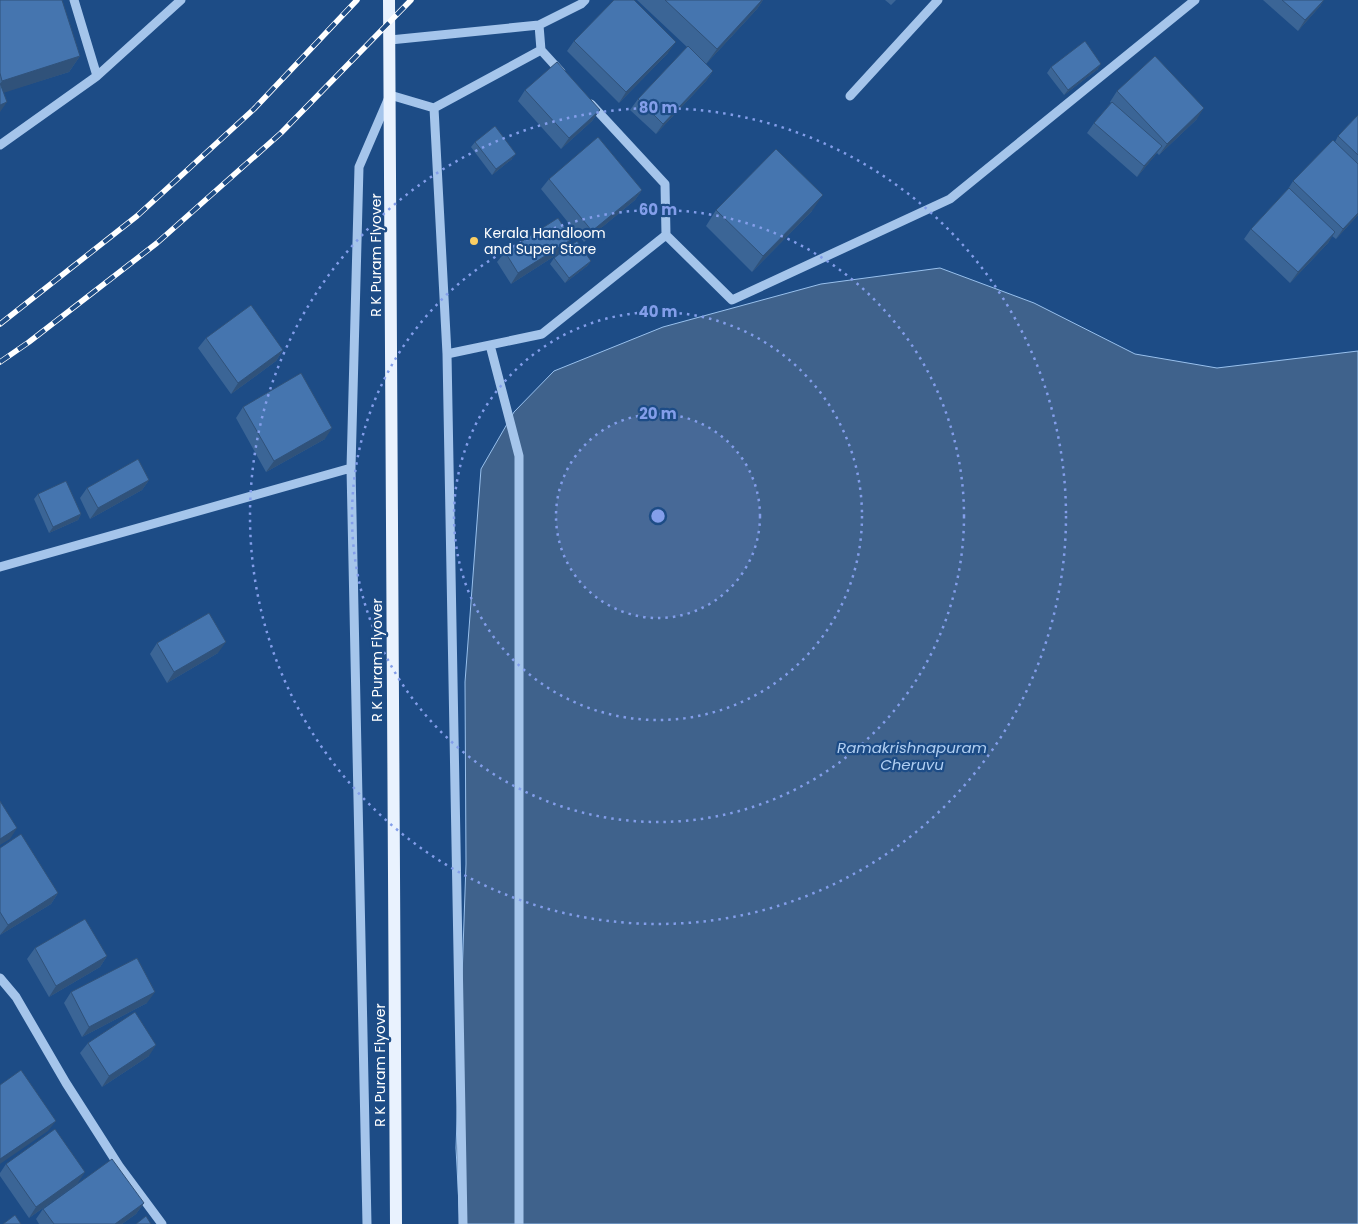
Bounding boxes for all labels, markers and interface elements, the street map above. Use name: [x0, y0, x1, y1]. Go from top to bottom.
text: 80 m: [639, 97, 677, 118]
street label: R K Puram Flyover: [366, 193, 386, 317]
text: 60 m: [639, 199, 677, 220]
place label: Kerala Handloom and Super Store: [484, 223, 606, 259]
marker: Kerala Handloom and Super Store: [468, 235, 480, 247]
text: 40 m: [638, 301, 678, 322]
text: 20 m: [639, 403, 677, 424]
centre of rings: [649, 507, 667, 525]
street label: R K Puram Flyover: [367, 598, 387, 722]
water label: Ramakrishnapuram Cheruvu: [837, 737, 987, 775]
street label: R K Puram Flyover: [370, 1003, 390, 1127]

